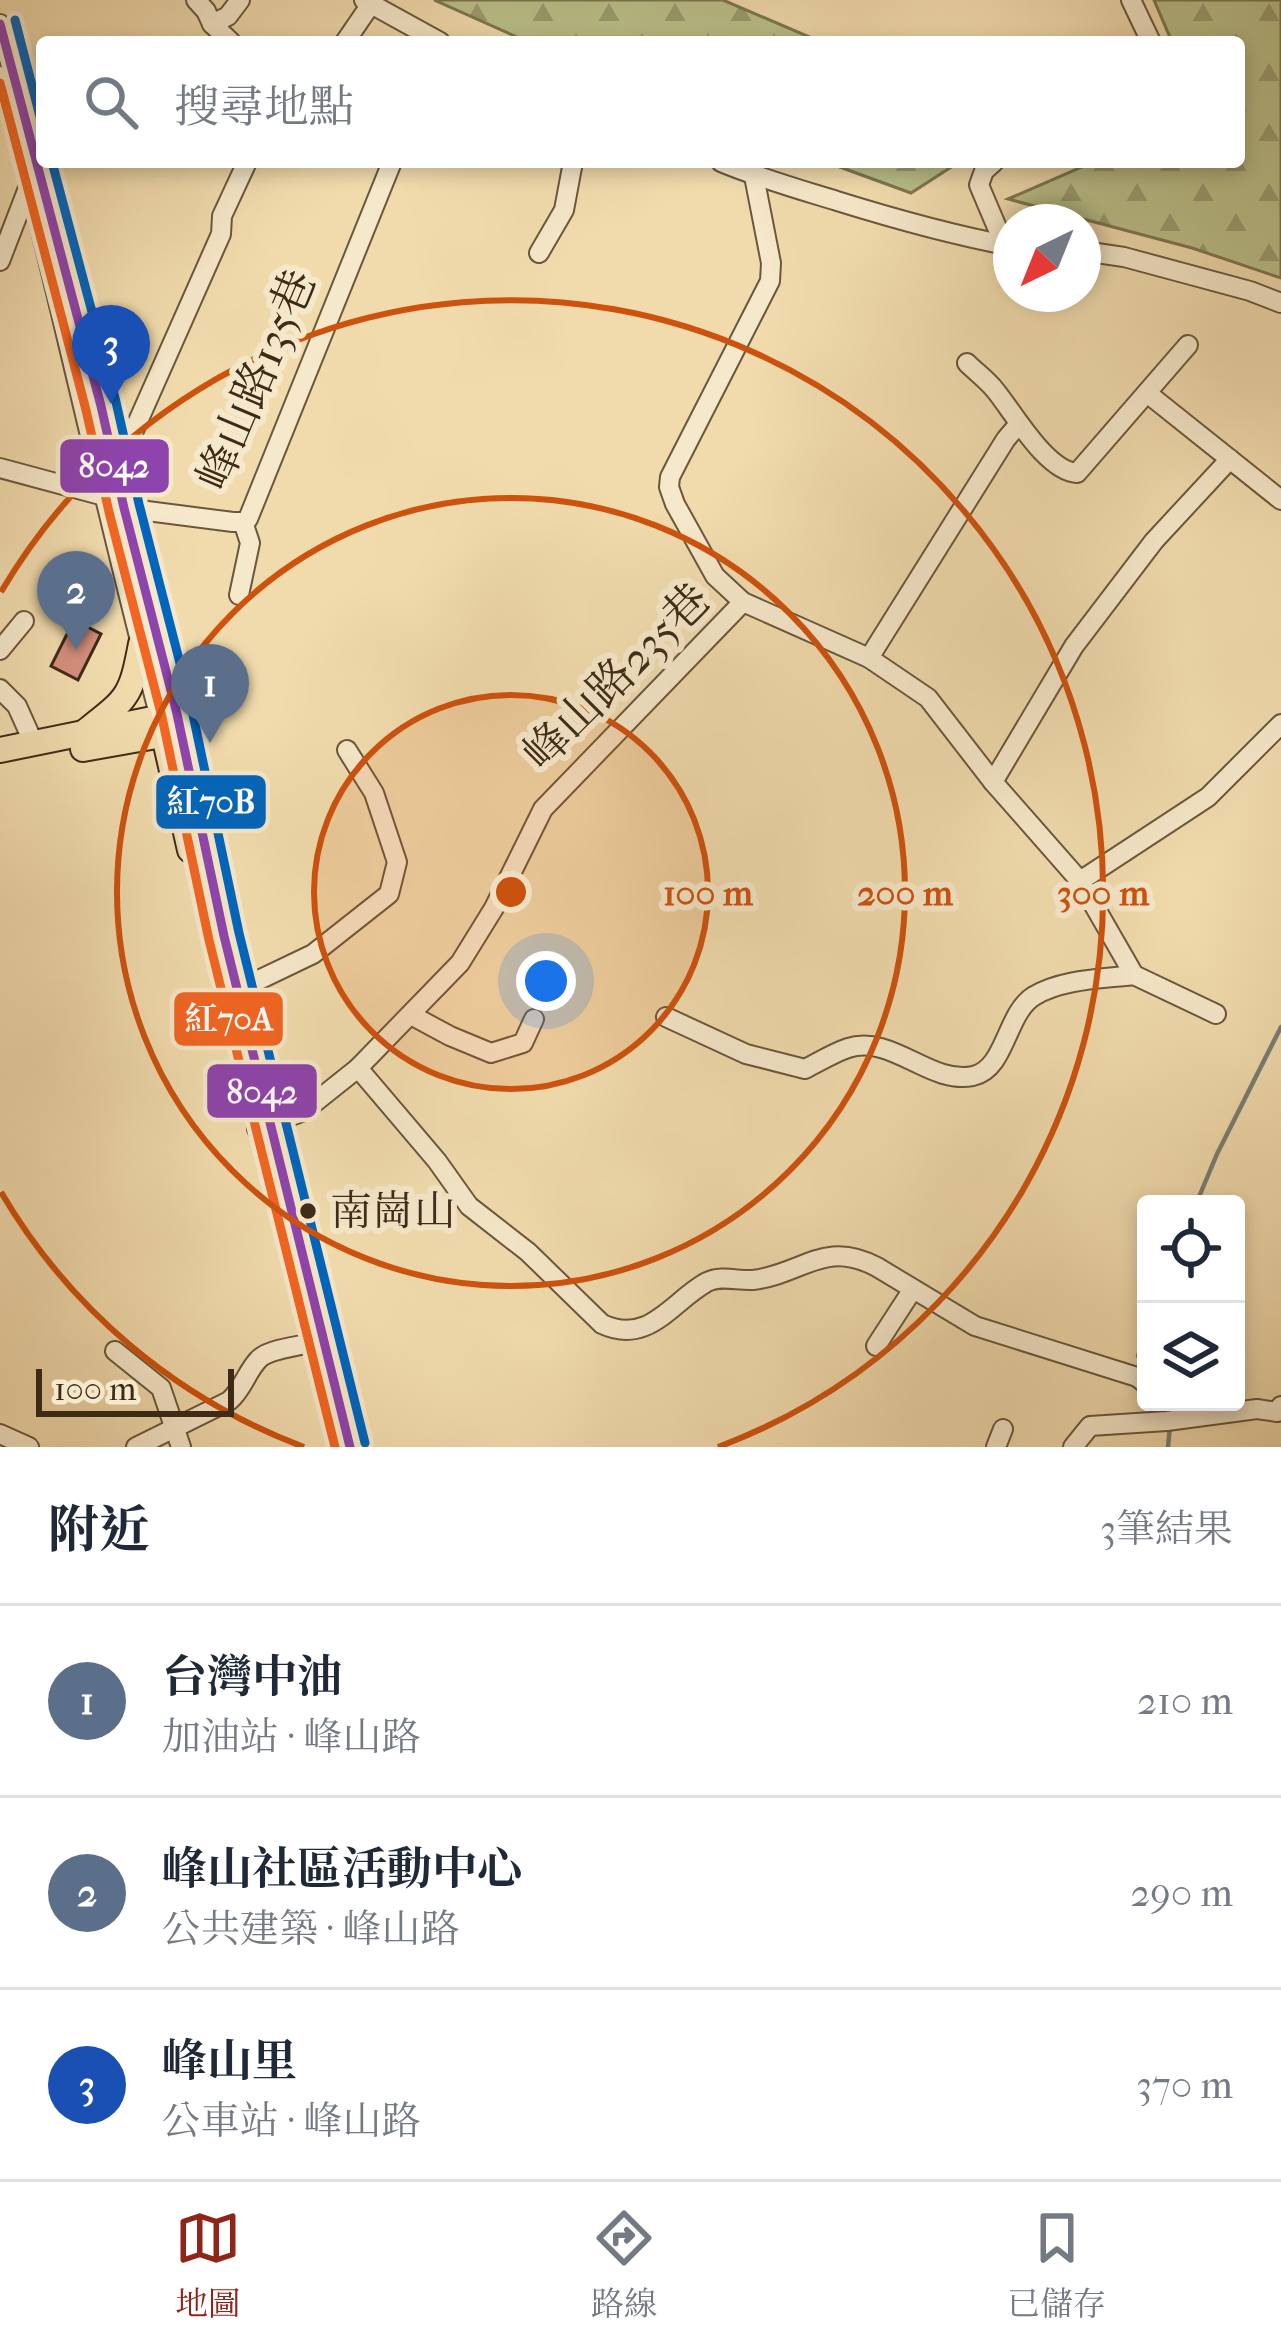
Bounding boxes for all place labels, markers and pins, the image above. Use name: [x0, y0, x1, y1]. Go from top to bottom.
pin: 3: [72, 305, 150, 404]
pin: 2: [37, 551, 115, 650]
pin: 1: [171, 644, 249, 743]
centre of rings: [490, 871, 532, 913]
place label: 南崗山: [330, 1187, 456, 1236]
marker: 南崗山: [297, 1200, 319, 1222]

